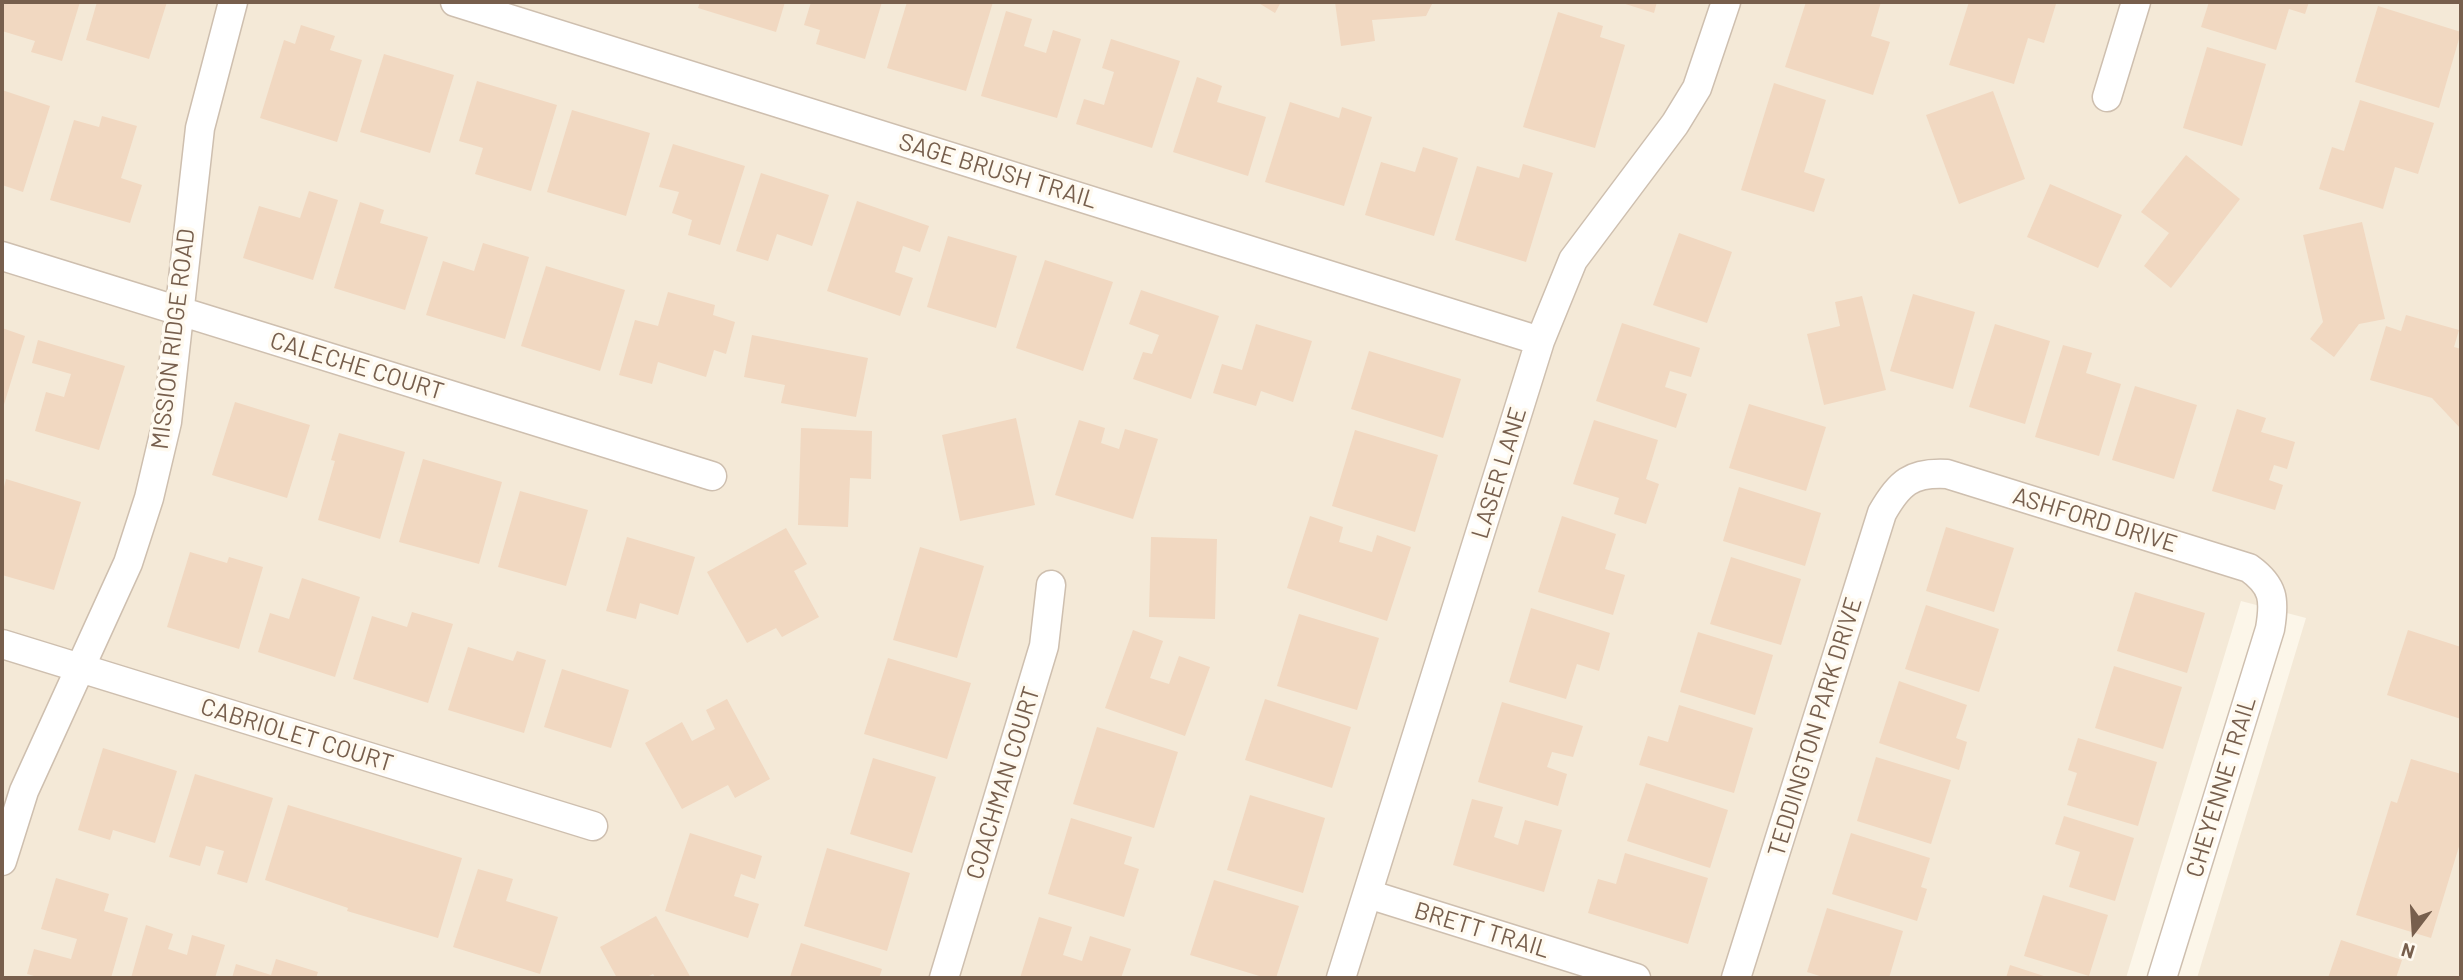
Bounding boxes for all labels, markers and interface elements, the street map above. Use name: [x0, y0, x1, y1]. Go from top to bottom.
street label: SAGE BRUSH TRAIL: [895, 127, 1101, 215]
street label: MISSION RIDGE ROAD: [145, 227, 201, 451]
street label: CALECHE COURT: [267, 326, 447, 406]
street label: LASER LANE: [1465, 404, 1533, 542]
street label: ASHFORD DRIVE: [2009, 481, 2181, 559]
street label: TEDDINGTON PARK DRIVE: [1762, 594, 1868, 860]
street label: COACHMAN COURT: [960, 683, 1046, 883]
street label: CABRIOLET COURT: [197, 692, 397, 778]
street label: CHEYENNE TRAIL: [2180, 693, 2262, 881]
street label: BRETT TRAIL: [1411, 896, 1553, 964]
north arrow: [2379, 896, 2449, 966]
text: N: [2398, 939, 2417, 964]

